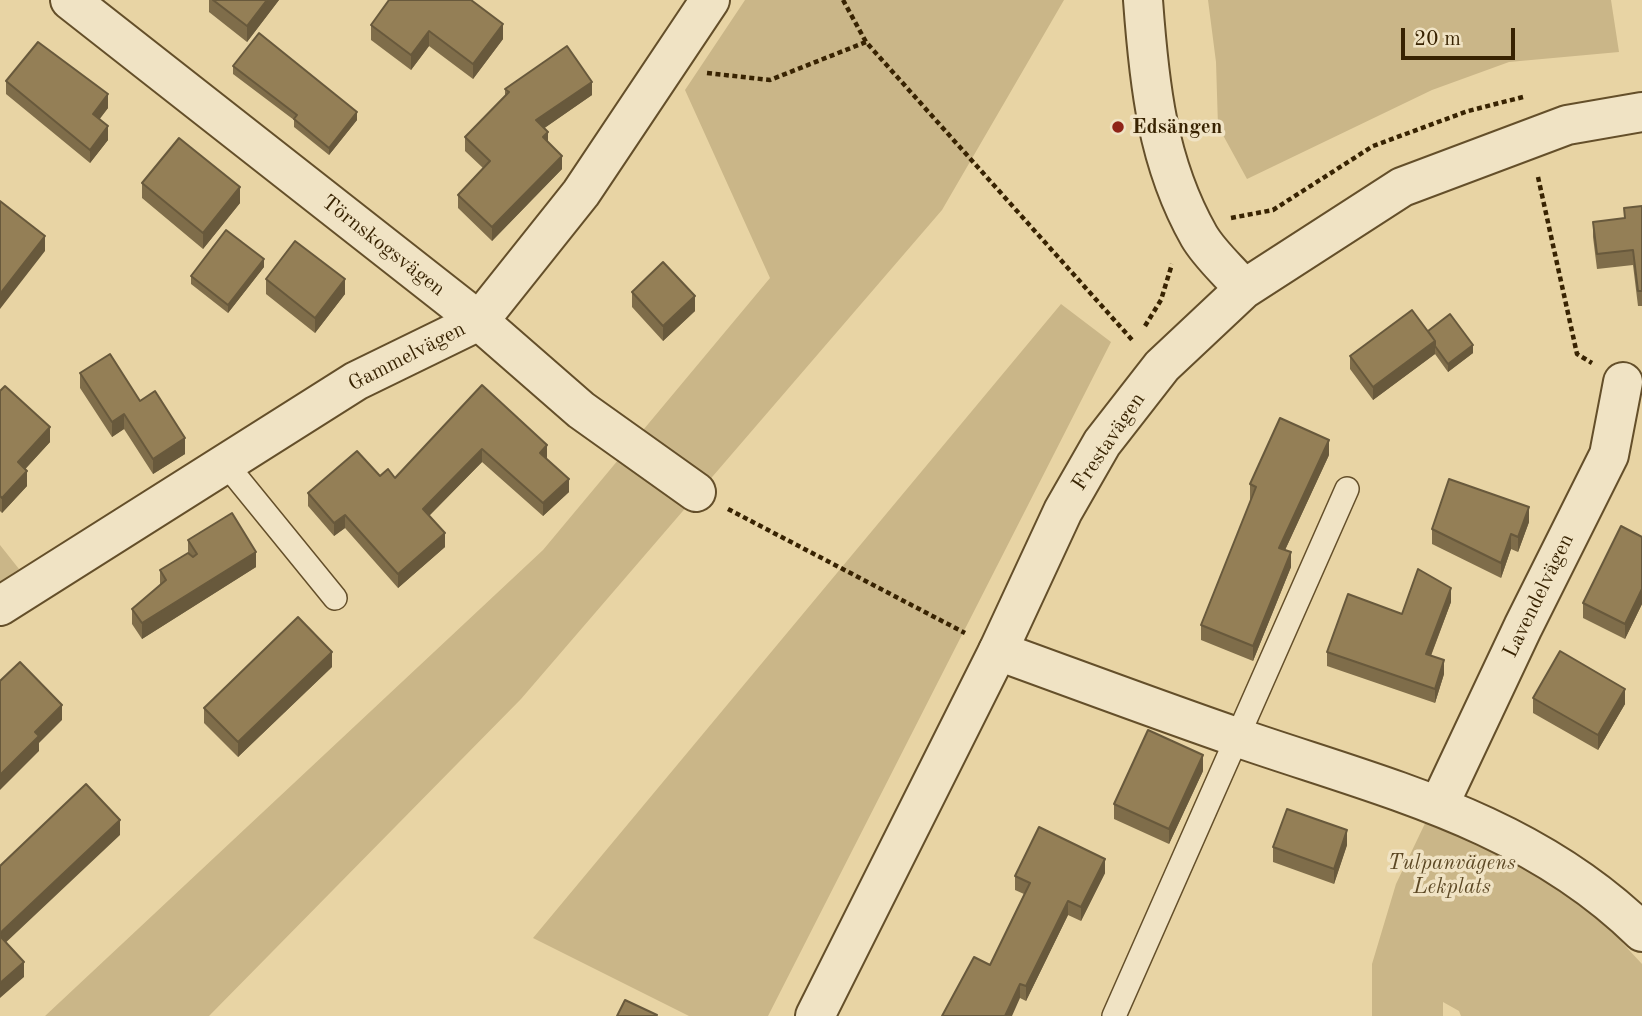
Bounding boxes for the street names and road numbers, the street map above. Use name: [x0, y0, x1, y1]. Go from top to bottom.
street label: Törnskogsvägen: [316, 190, 450, 302]
street label: Gammelvägen: [344, 317, 470, 397]
street label: Frestavägen: [1067, 388, 1151, 496]
street label: Lavendelvägen: [1498, 530, 1580, 662]

